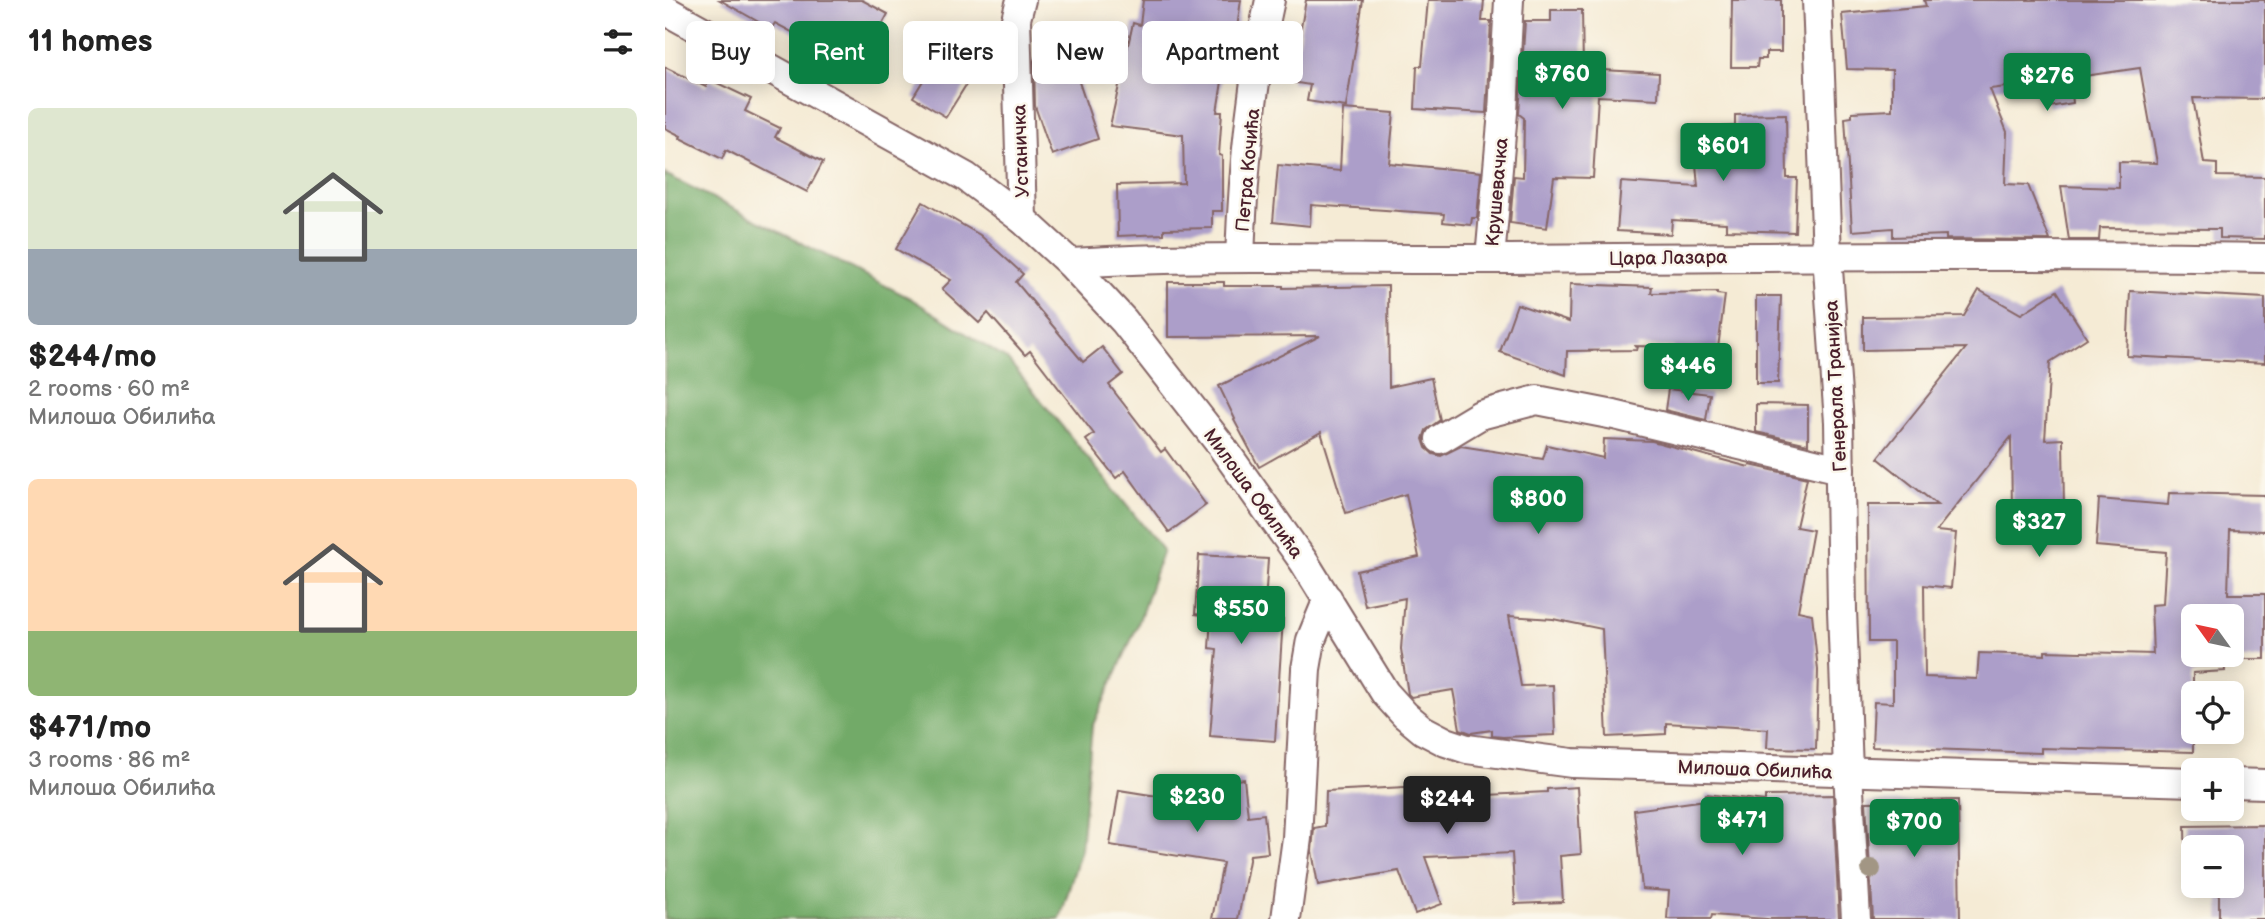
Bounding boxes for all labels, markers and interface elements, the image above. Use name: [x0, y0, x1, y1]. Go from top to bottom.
chip: Buy: [686, 21, 775, 84]
chip: Rent: [789, 21, 889, 84]
chip: Filters: [903, 21, 1018, 84]
chip: New: [1032, 21, 1128, 84]
chip: Apartment: [1142, 21, 1303, 84]
icon: filters: [599, 23, 637, 61]
text: 11 homes: [28, 24, 152, 60]
pin: $760: [1521, 52, 1603, 111]
pin: $276: [2006, 54, 2088, 113]
text: $760: [1534, 60, 1590, 88]
text: $276: [2020, 62, 2074, 90]
street label: Устаничка: [1008, 104, 1035, 198]
street label: Петра Кочића: [1232, 107, 1265, 233]
pin: $601: [1682, 124, 1764, 183]
text: $601: [1696, 132, 1750, 160]
street label: Крушевачка: [1481, 137, 1514, 247]
icon: home: [270, 154, 396, 280]
street label: Цара Лазара: [1609, 246, 1727, 271]
street label: Генерала Транијеа: [1821, 299, 1852, 472]
text: $244/mo: [28, 339, 157, 375]
pin: $446: [1647, 344, 1729, 403]
text: $446: [1660, 352, 1716, 380]
text: 2 rooms · 60 m²: [28, 375, 190, 403]
text: Милоша Обилића: [28, 403, 216, 431]
street label: Милоша Обилића: [1198, 424, 1308, 563]
pin: $800: [1497, 476, 1579, 536]
text: $800: [1509, 485, 1567, 513]
pin: $327: [1998, 500, 2080, 559]
text: $327: [2012, 508, 2066, 536]
icon: home: [270, 525, 396, 651]
pin: $550: [1200, 586, 1282, 646]
text: $550: [1213, 595, 1269, 623]
north arrow: [2181, 604, 2243, 667]
map controls: [2181, 604, 2244, 898]
button: locate: [2181, 681, 2244, 744]
text: $471/mo: [28, 710, 151, 746]
text: 3 rooms · 86 m²: [28, 746, 190, 774]
street label: Милоша Обилића: [1677, 756, 1833, 785]
button: +: [2181, 758, 2244, 821]
text: Милоша Обилића: [28, 774, 216, 802]
pin: $230: [1156, 774, 1238, 834]
pin: $244: [1406, 776, 1488, 836]
text: $230: [1169, 783, 1225, 811]
text: $244: [1419, 785, 1475, 813]
pin: $471: [1701, 798, 1783, 857]
pin: $700: [1873, 800, 1955, 859]
text: $471: [1716, 806, 1768, 834]
text: $700: [1886, 808, 1942, 836]
button: −: [2181, 835, 2244, 898]

